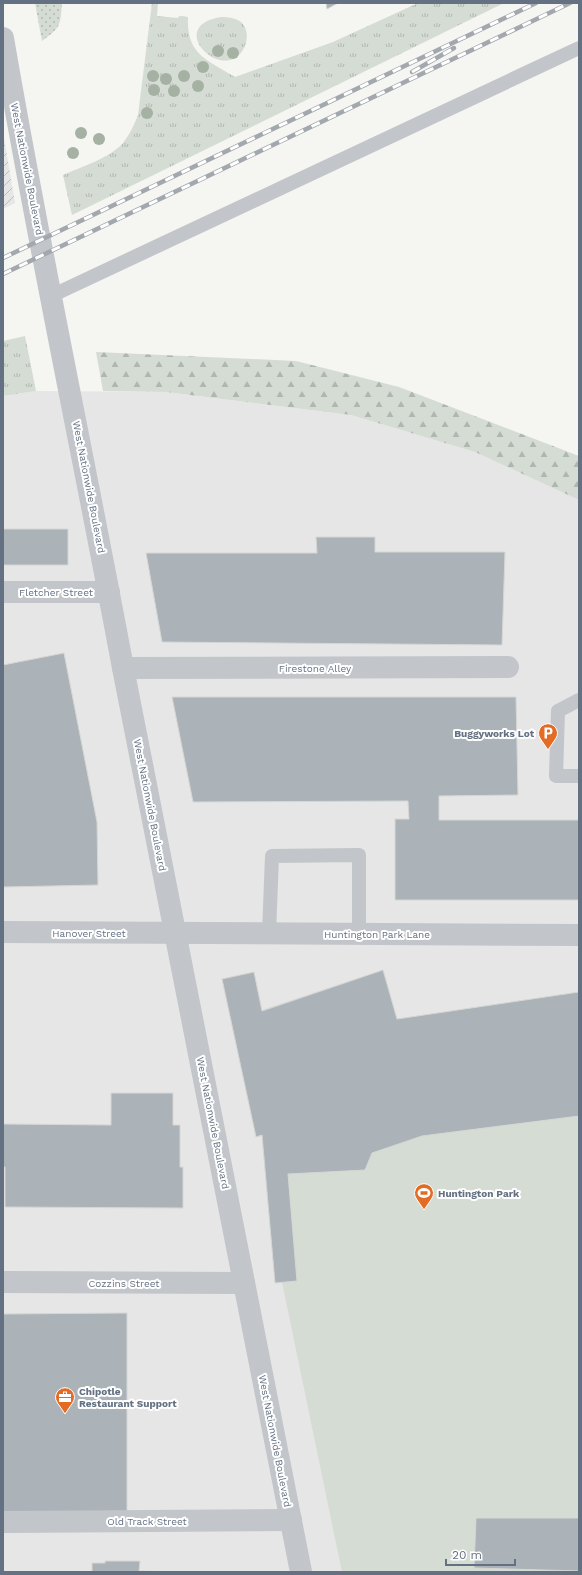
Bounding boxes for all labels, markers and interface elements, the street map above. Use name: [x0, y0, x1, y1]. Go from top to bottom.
street label: West Nationwide Boulevard: [9, 102, 45, 236]
street label: West Nationwide Boulevard: [71, 420, 107, 554]
street label: Fletcher Street: [19, 587, 94, 598]
street label: Firestone Alley: [279, 663, 352, 674]
parking icon: Buggyworks Lot: [537, 722, 559, 750]
place label: Buggyworks Lot: [454, 728, 535, 739]
street label: West Nationwide Boulevard: [132, 738, 168, 872]
street label: Hanover Street: [52, 928, 127, 939]
street label: Huntington Park Lane: [324, 929, 430, 940]
street label: West Nationwide Boulevard: [195, 1056, 231, 1190]
sports icon: Huntington Park: [413, 1182, 435, 1210]
place label: Huntington Park: [438, 1188, 520, 1199]
street label: Cozzins Street: [88, 1278, 160, 1289]
street label: West Nationwide Boulevard: [257, 1374, 293, 1508]
office icon: Chipotle Restaurant Support: [54, 1386, 76, 1414]
place label: Chipotle Restaurant Support: [79, 1386, 177, 1409]
street label: Old Track Street: [107, 1516, 188, 1527]
scale bar: [446, 1541, 515, 1567]
text: 20 m: [452, 1548, 482, 1562]

